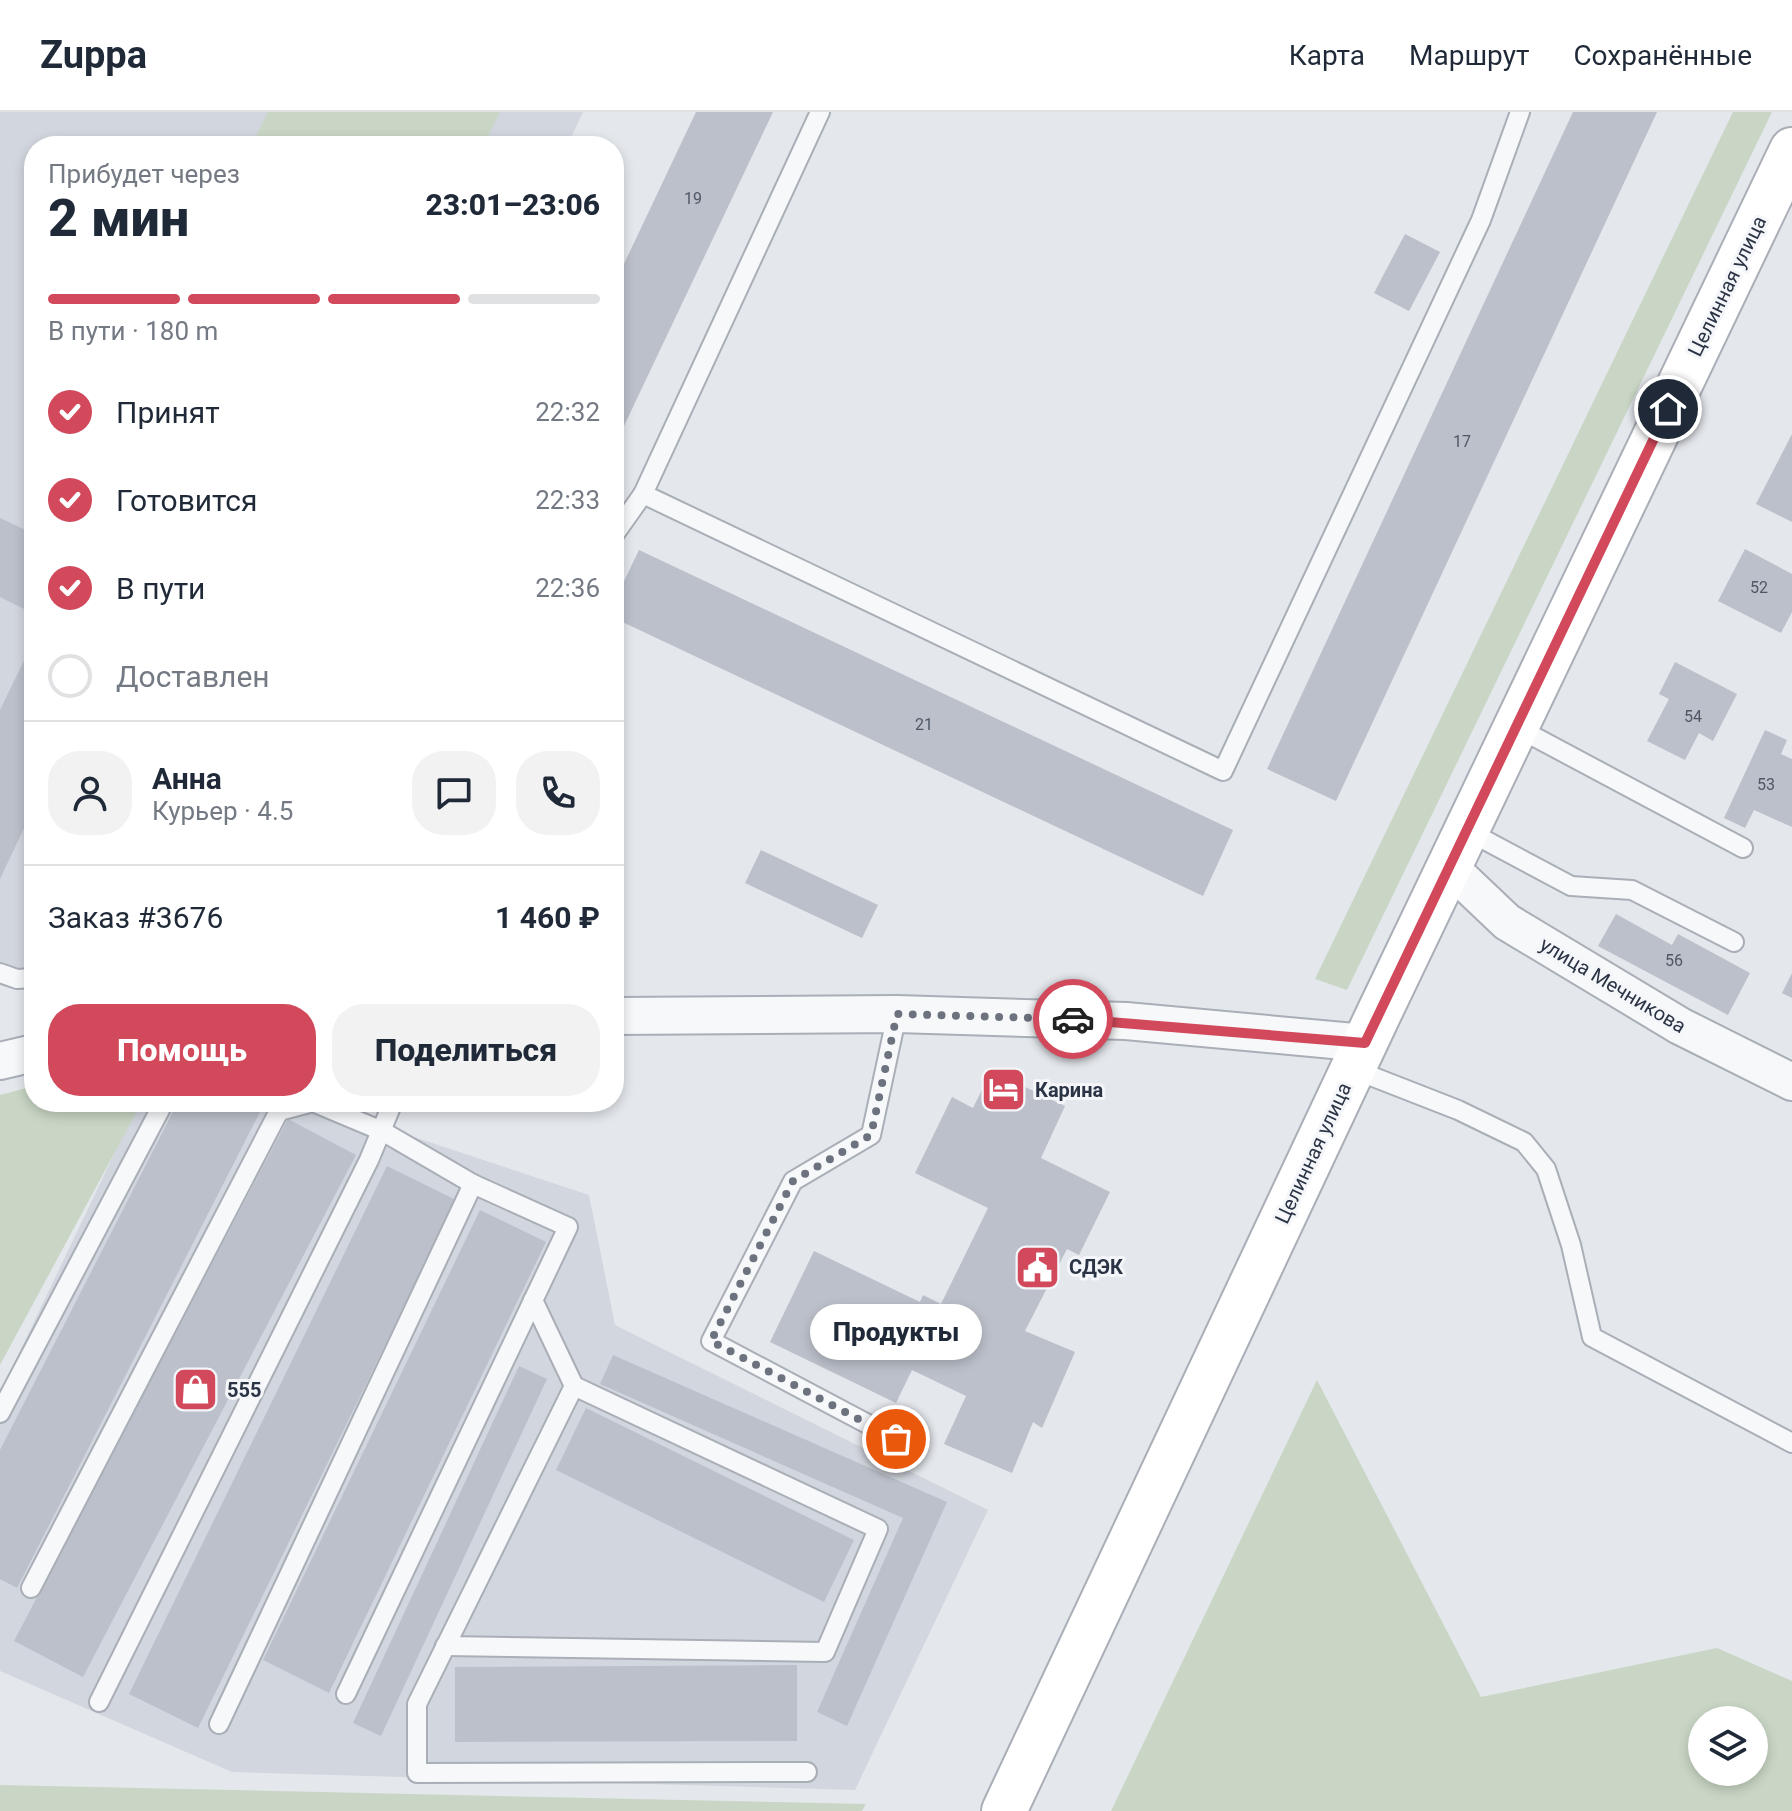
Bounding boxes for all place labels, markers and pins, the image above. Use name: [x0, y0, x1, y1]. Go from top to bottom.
pin: [1634, 375, 1702, 443]
hotel icon: Карина: [980, 1066, 1028, 1114]
place label: Карина: [1035, 1078, 1104, 1102]
public building icon: СДЭК: [1014, 1243, 1062, 1291]
place label: СДЭК: [1069, 1255, 1124, 1279]
callout: Продукты: [810, 1303, 982, 1359]
shop icon: 555: [172, 1366, 220, 1414]
place label: 555: [227, 1378, 261, 1402]
pin: [862, 1405, 930, 1473]

